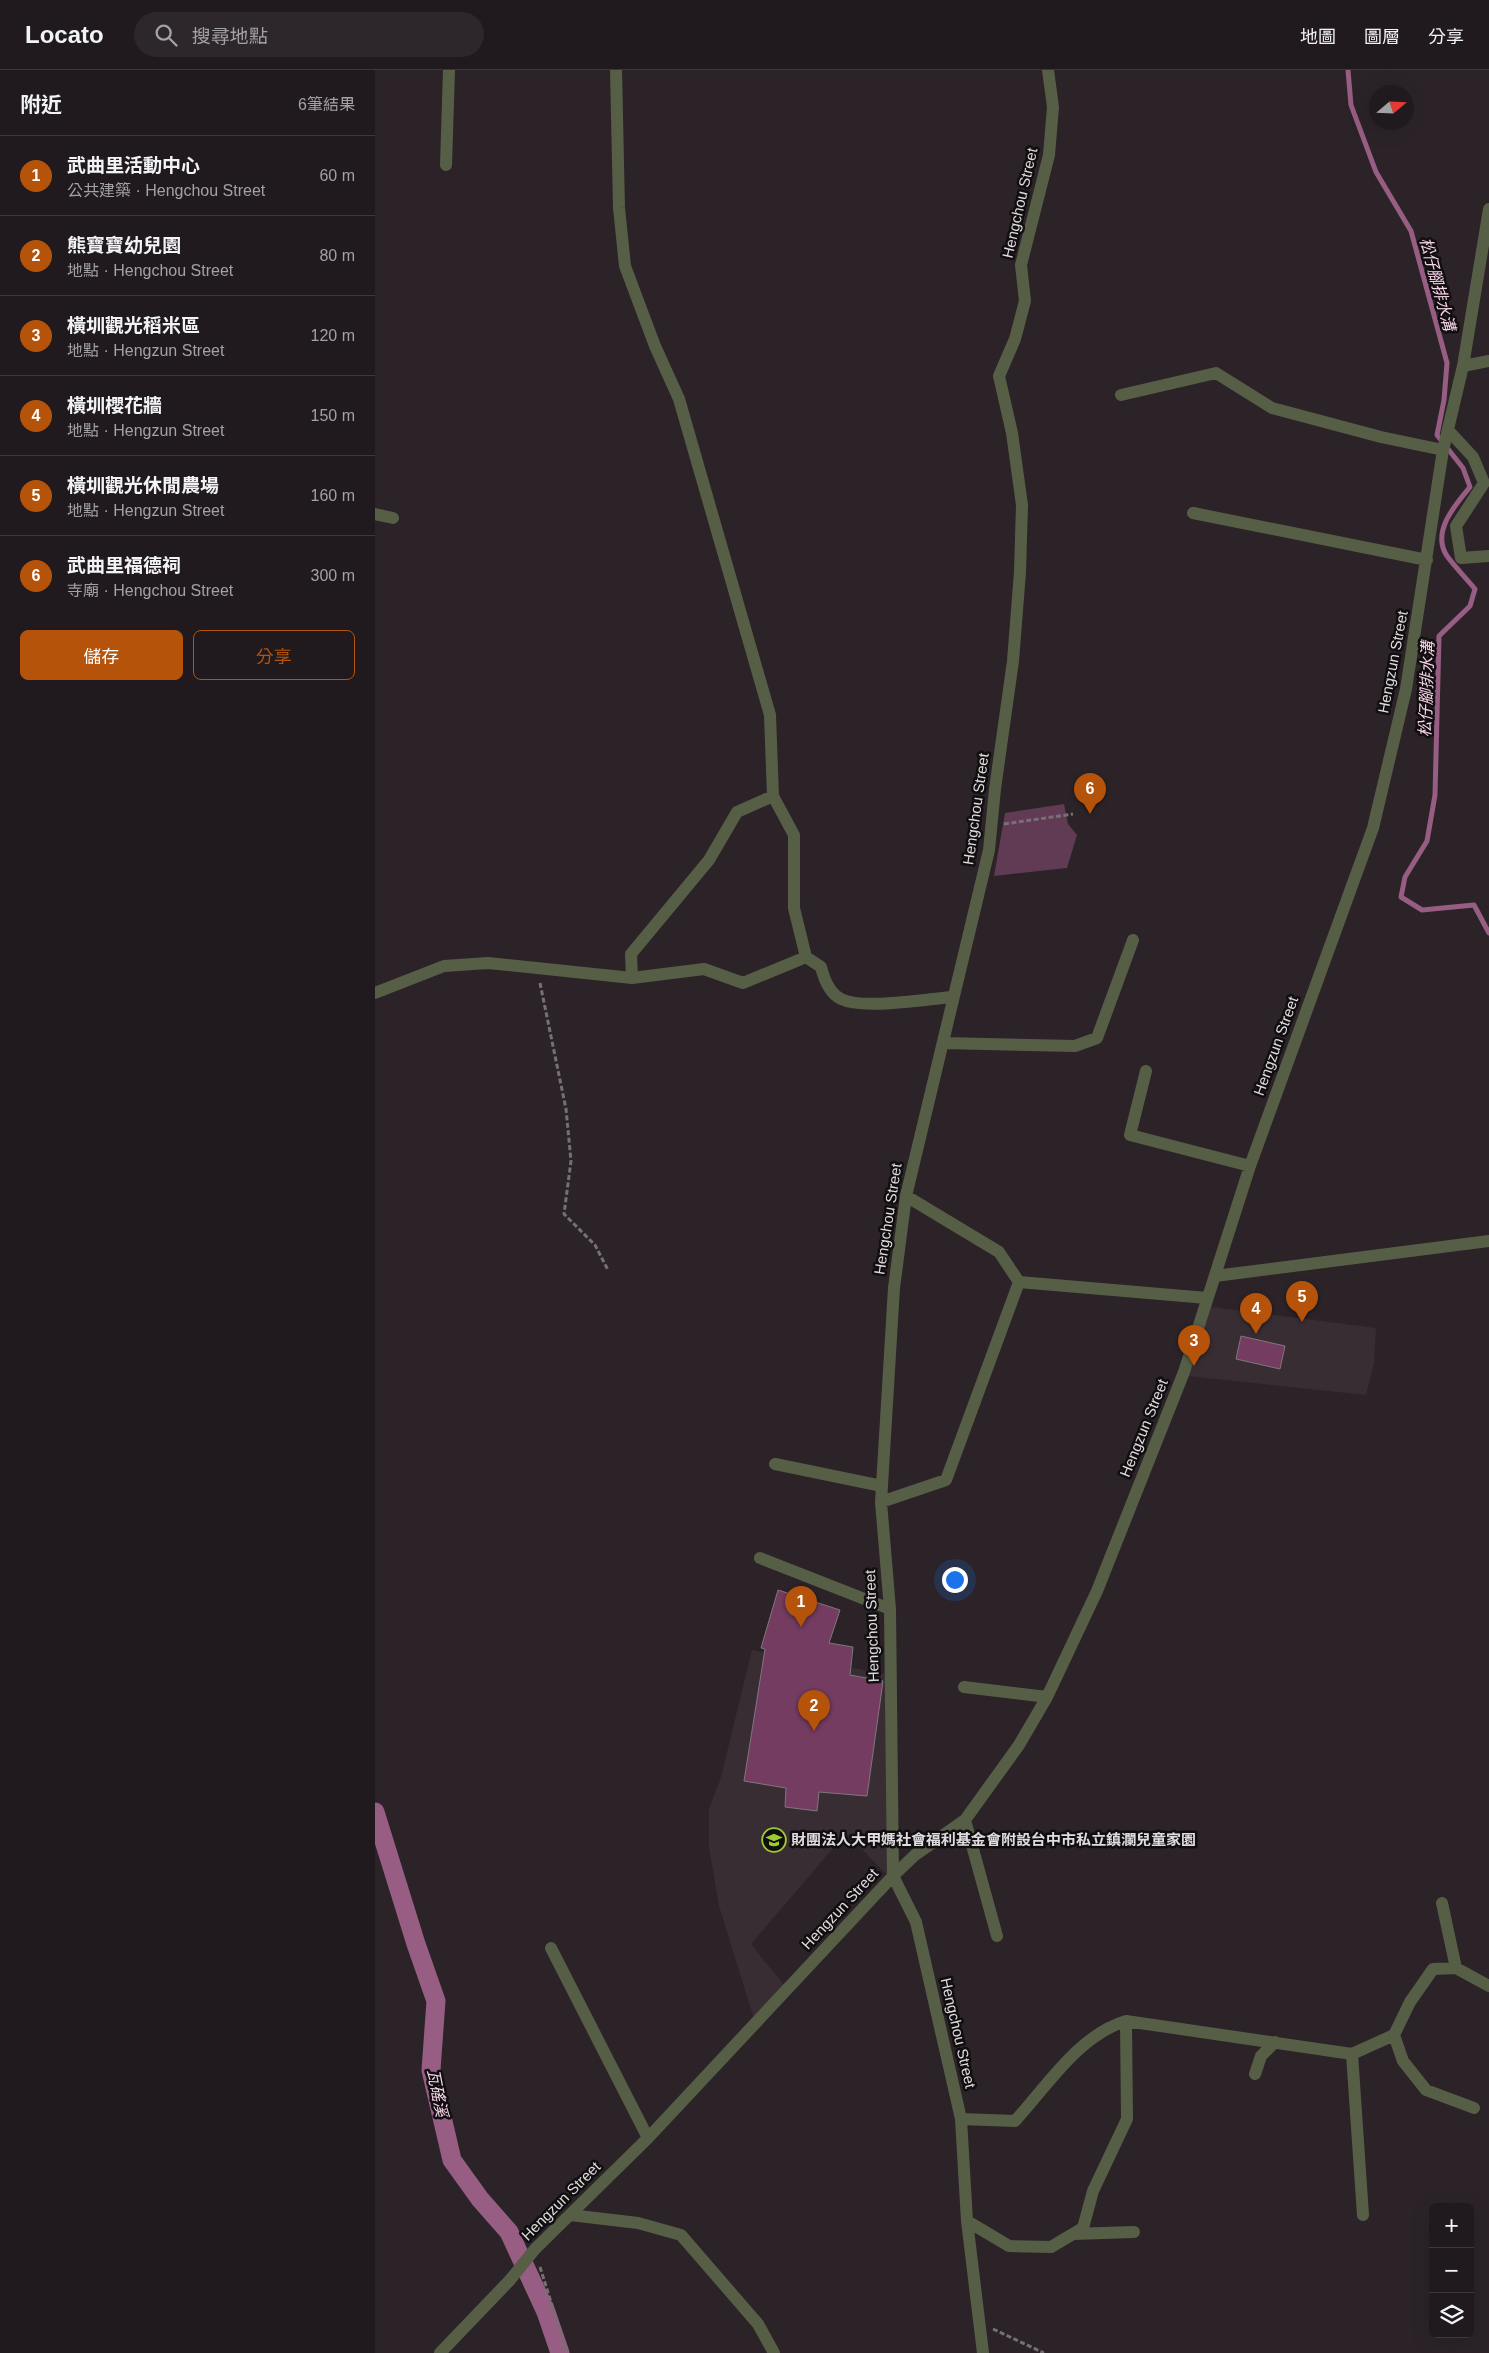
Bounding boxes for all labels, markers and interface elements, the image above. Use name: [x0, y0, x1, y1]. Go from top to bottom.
search box: [134, 12, 484, 57]
text: Locato: [25, 21, 104, 48]
icon: search: [152, 21, 180, 49]
text: 搜尋地點: [192, 26, 268, 47]
text: 地圖: [1300, 27, 1336, 47]
text: 圖層: [1364, 27, 1400, 47]
text: 分享: [1428, 27, 1464, 47]
north arrow: [1369, 85, 1414, 130]
text: 附近: [20, 93, 62, 116]
text: 6筆結果: [298, 96, 355, 113]
street label: Hengchou Street: [999, 145, 1041, 260]
text: 武曲里活動中心: [67, 155, 200, 176]
text: 1: [32, 167, 40, 184]
text: 60 m: [319, 167, 355, 184]
text: 公共建築 · Hengchou Street: [67, 182, 265, 199]
text: 熊寶寶幼兒園: [67, 235, 181, 256]
water label: 松仔腳排水溝: [1417, 236, 1459, 335]
text: 2: [32, 247, 40, 264]
text: 80 m: [319, 247, 355, 264]
text: 地點 · Hengchou Street: [67, 262, 233, 279]
text: 橫圳觀光稻米區: [67, 315, 200, 336]
text: 3: [32, 327, 40, 344]
text: 120 m: [311, 327, 355, 344]
text: 地點 · Hengzun Street: [67, 342, 224, 359]
text: 橫圳櫻花牆: [67, 395, 162, 416]
text: 4: [32, 407, 40, 424]
text: 150 m: [311, 407, 355, 424]
text: 地點 · Hengzun Street: [67, 422, 224, 439]
text: 橫圳觀光休閒農場: [67, 475, 219, 496]
text: 5: [32, 487, 40, 504]
text: 160 m: [311, 487, 355, 504]
text: 地點 · Hengzun Street: [67, 502, 224, 519]
text: 武曲里福德祠: [67, 555, 181, 576]
text: 6: [32, 567, 40, 584]
text: 300 m: [311, 567, 355, 584]
text: 寺廟 · Hengchou Street: [67, 582, 233, 599]
street label: Hengzun Street: [1374, 608, 1411, 715]
button: 儲存: [20, 630, 183, 680]
button: 分享: [193, 630, 355, 680]
water label: 松仔腳排水溝: [1416, 639, 1437, 737]
street label: Hengchou Street: [959, 751, 992, 866]
pin: 6: [1074, 773, 1106, 814]
street label: Hengzun Street: [1250, 993, 1302, 1098]
street label: Hengchou Street: [870, 1161, 905, 1276]
pin: 5: [1286, 1281, 1318, 1322]
pin: 4: [1240, 1293, 1272, 1334]
pin: 3: [1178, 1325, 1210, 1366]
street label: Hengzun Street: [1116, 1376, 1171, 1479]
your location: [942, 1567, 968, 1593]
street label: Hengchou Street: [861, 1569, 882, 1683]
pin: 1: [785, 1586, 817, 1627]
pin: 2: [798, 1690, 830, 1731]
school or university icon: 財團法人大甲媽社會福利基金會附設台中市私立鎮瀾兒童家園: [761, 1827, 787, 1853]
place label: 財團法人大甲媽社會福利基金會附設台中市私立鎮瀾兒童家園: [791, 1831, 1196, 1848]
street label: Hengzun Street: [798, 1864, 882, 1953]
street label: Hengchou Street: [938, 1976, 980, 2090]
water label: 瓦磘溪: [425, 2068, 451, 2120]
street label: Hengzun Street: [518, 2157, 604, 2244]
map controls: [1429, 2203, 1474, 2338]
button: +: [1429, 2203, 1474, 2248]
button: −: [1429, 2248, 1474, 2293]
button: layers: [1429, 2293, 1474, 2338]

